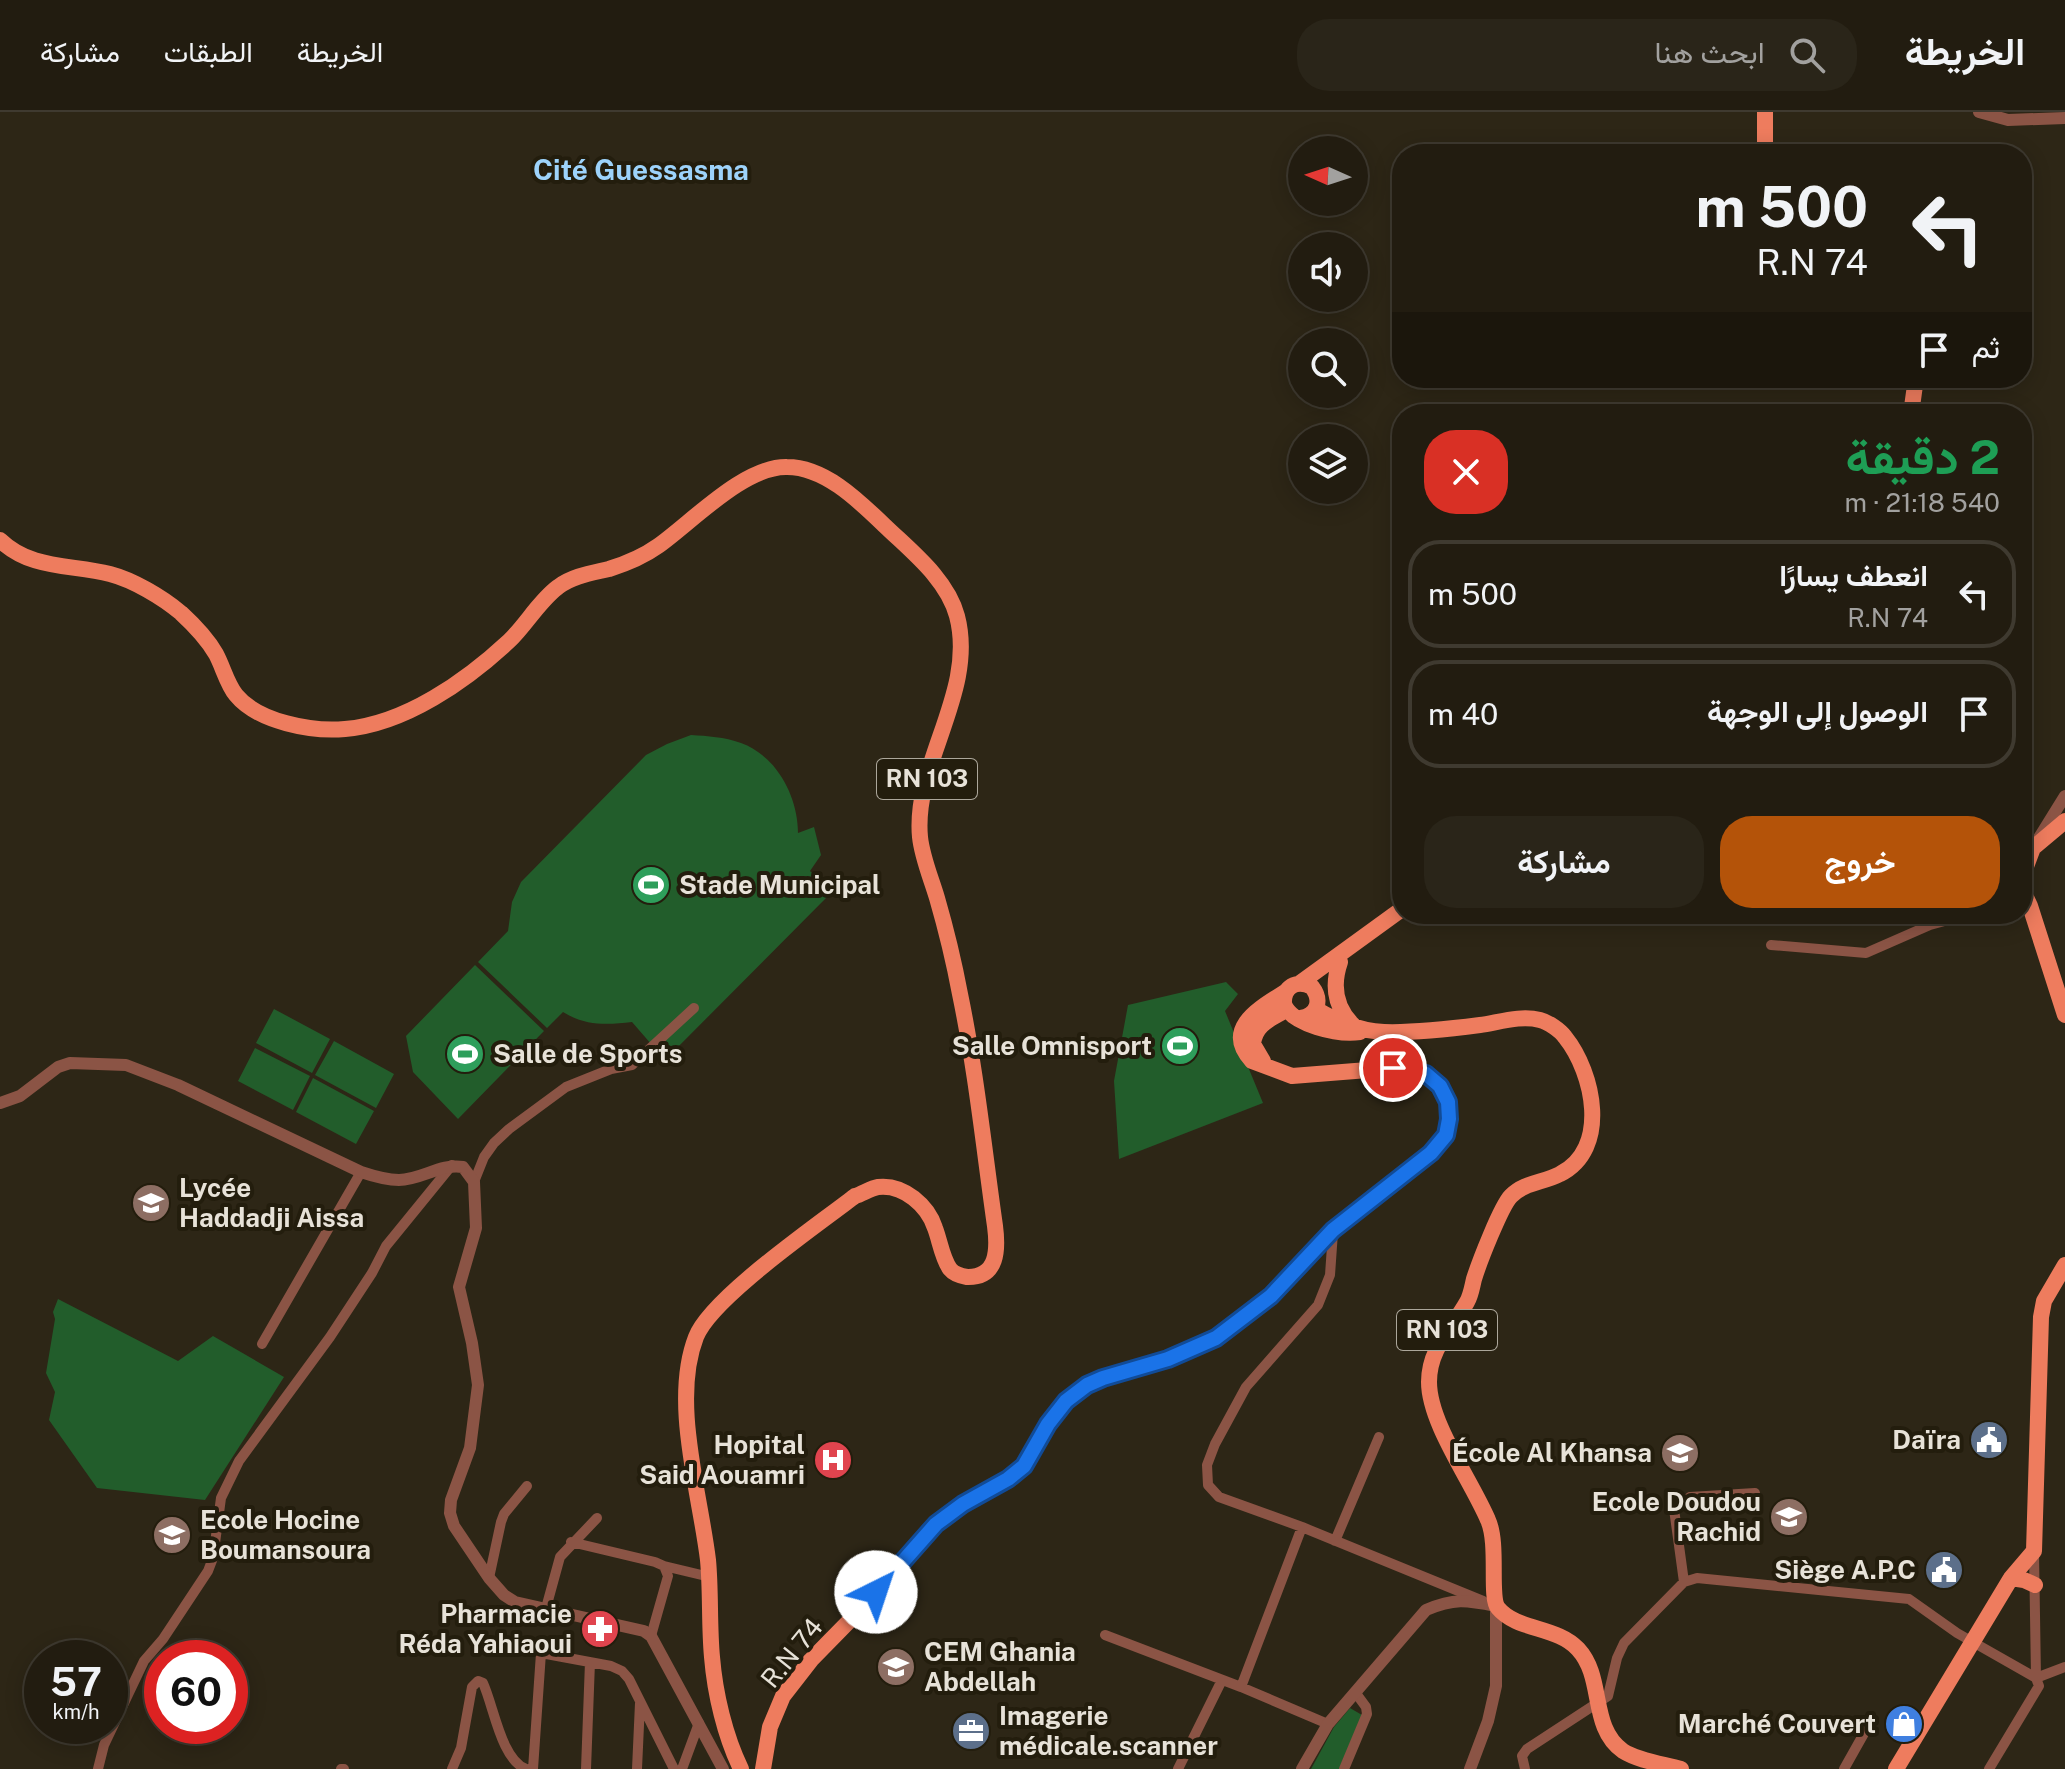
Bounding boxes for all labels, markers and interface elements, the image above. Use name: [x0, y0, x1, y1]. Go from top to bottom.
search box: [1297, 19, 1857, 91]
text: الخريطة: [1905, 29, 2025, 74]
icon: search: [1785, 33, 1829, 77]
text: ابحث هنا: [1654, 34, 1765, 70]
text: مشاركة: [40, 35, 120, 68]
text: الطبقات: [164, 35, 253, 68]
text: الخريطة: [297, 35, 383, 68]
north arrow: [1288, 136, 1368, 216]
map controls: [1288, 136, 1368, 504]
district label: Cité Guessasma: [533, 153, 749, 186]
text: 500 m: [1695, 174, 1868, 240]
icon: left: [1896, 176, 2000, 280]
button: sound: [1288, 232, 1368, 312]
text: R.N 74: [1756, 241, 1868, 283]
button: search: [1288, 328, 1368, 408]
icon: arrive: [1912, 328, 1956, 372]
text: ثم: [1972, 329, 2000, 365]
button: layers: [1288, 424, 1368, 504]
text: 2 دقيقة: [1846, 428, 2000, 485]
button: close: [1424, 430, 1508, 514]
text: 540 m · 21:18: [1844, 487, 2000, 518]
text: انعطف يسارًا: [1779, 557, 1928, 593]
icon: left: [1952, 572, 1996, 616]
text: 500 m: [1428, 576, 1517, 612]
text: R.N 74: [1847, 602, 1928, 633]
icon: arrive: [1952, 692, 1996, 736]
text: الوصول إلى الوجهة: [1707, 693, 1928, 729]
text: 40 m: [1428, 696, 1498, 732]
road number: RN 103: [877, 759, 977, 799]
button: مشاركة: [1424, 816, 1704, 908]
button: خروج: [1720, 816, 2000, 908]
sports icon: Stade Municipal: [630, 864, 672, 906]
place label: Stade Municipal: [679, 869, 881, 900]
sports icon: Salle Omnisport: [1159, 1025, 1201, 1067]
place label: Salle Omnisport: [952, 1030, 1152, 1061]
sports icon: Salle de Sports: [444, 1033, 486, 1075]
pin: [1359, 1034, 1427, 1102]
place label: Salle de Sports: [493, 1038, 682, 1069]
icon: arrive: [1371, 1046, 1415, 1090]
place label: Lycée Haddadji Aissa: [179, 1172, 364, 1233]
school or university icon: Lycée Haddadji Aissa: [130, 1182, 172, 1224]
road number: RN 103: [1397, 1310, 1497, 1350]
public building icon: Daïra: [1968, 1419, 2010, 1461]
place label: Daïra: [1892, 1424, 1961, 1455]
place label: Hopital Said Aouamri: [639, 1429, 805, 1490]
school or university icon: École Al Khansa: [1659, 1432, 1701, 1474]
place label: École Al Khansa: [1452, 1437, 1652, 1468]
hospital icon: Hopital Said Aouamri: [812, 1439, 854, 1481]
place label: Ecole Doudou Rachid: [1592, 1486, 1761, 1547]
school or university icon: Ecole Doudou Rachid: [1768, 1496, 1810, 1538]
place label: Ecole Hocine Boumansoura: [200, 1504, 371, 1565]
school or university icon: Ecole Hocine Boumansoura: [151, 1514, 193, 1556]
public building icon: Siège A.P.C: [1923, 1549, 1965, 1591]
position arrow: [834, 1550, 918, 1634]
place label: Siège A.P.C: [1774, 1554, 1916, 1585]
place label: Pharmacie Réda Yahiaoui: [399, 1598, 572, 1659]
pharmacy icon: Pharmacie Réda Yahiaoui: [579, 1608, 621, 1650]
street label: R.N 74: [754, 1612, 829, 1694]
place label: CEM Ghania Abdellah: [924, 1636, 1076, 1697]
speed limit sign: 60: [144, 1640, 248, 1744]
school or university icon: CEM Ghania Abdellah: [875, 1646, 917, 1688]
text: 57: [50, 1658, 102, 1705]
text: km/h: [52, 1700, 100, 1724]
place label: Imagerie médicale.scanner: [999, 1700, 1218, 1761]
shop icon: Marché Couvert: [1883, 1703, 1925, 1745]
place label: Marché Couvert: [1678, 1708, 1876, 1739]
office icon: Imagerie médicale.scanner: [950, 1710, 992, 1752]

